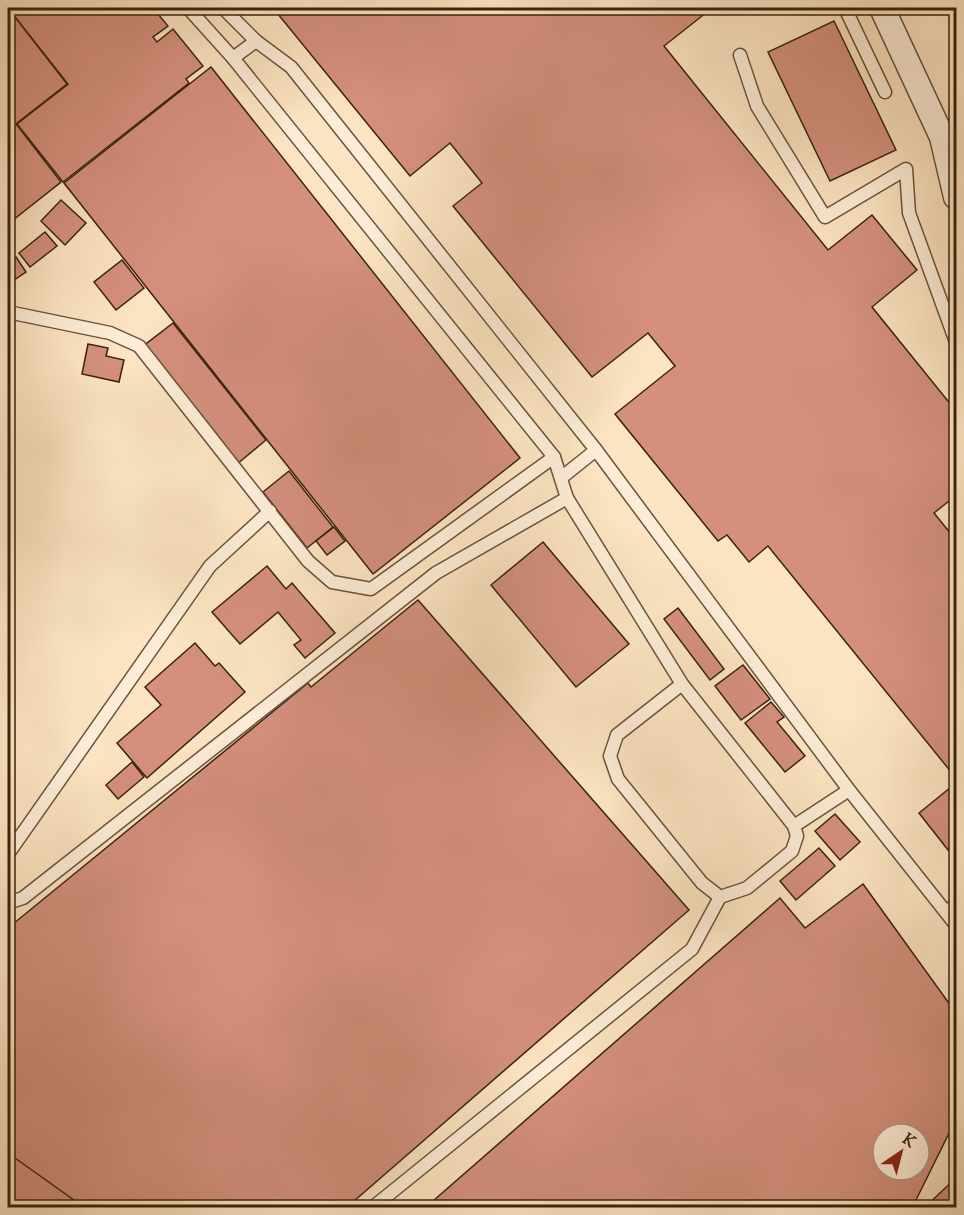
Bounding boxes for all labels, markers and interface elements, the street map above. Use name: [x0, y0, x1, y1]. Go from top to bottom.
north arrow: [871, 1122, 931, 1182]
text: K: [897, 1129, 920, 1155]

